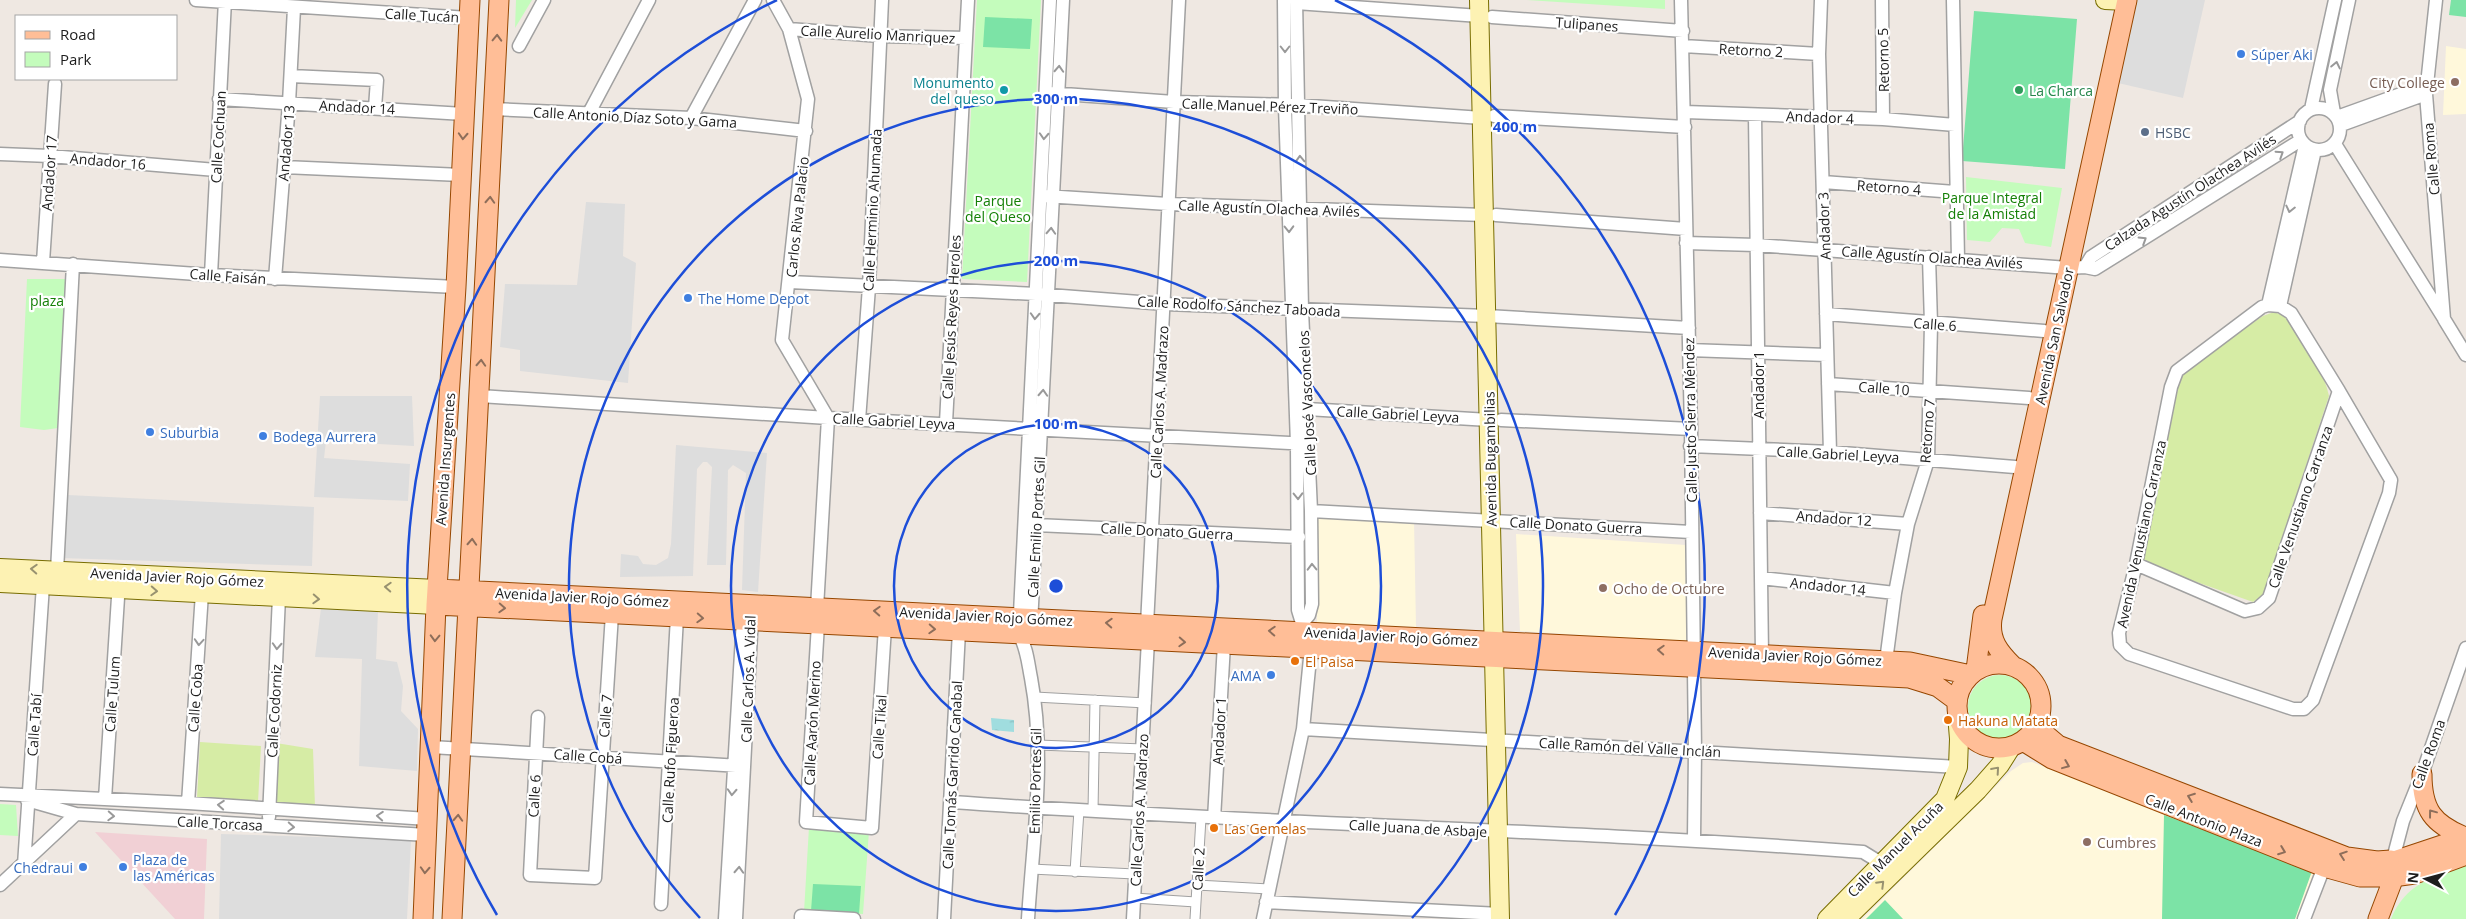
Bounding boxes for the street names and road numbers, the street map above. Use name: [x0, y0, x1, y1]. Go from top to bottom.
street label: Calle Tucán: [384, 4, 460, 26]
street label: Tulipanes: [1555, 12, 1619, 36]
street label: Calle Aurelio Manriquez: [800, 20, 956, 48]
street label: Retorno 5: [1873, 28, 1893, 92]
street label: Retorno 2: [1718, 39, 1784, 61]
street label: Calle Cochuan: [206, 90, 230, 184]
street label: Calle Manuel Pérez Treviño: [1181, 93, 1359, 119]
street label: Andador 14: [318, 96, 396, 118]
street label: Calle Antonio Díaz Soto y Gama: [532, 102, 738, 132]
street label: Andador 13: [273, 104, 299, 182]
street label: Andador 4: [1786, 106, 1854, 128]
street label: Calle Roma: [2418, 122, 2444, 196]
street label: Calle Herminio Ahumada: [858, 128, 886, 292]
street label: Calzada Agustín Olachea Avilés: [2100, 129, 2280, 255]
street label: Andador 17: [37, 134, 61, 212]
street label: Andador 16: [69, 148, 147, 174]
street label: Carlos Riva Palacio: [781, 156, 813, 278]
street label: Retorno 4: [1856, 175, 1922, 199]
street label: Andador 3: [1813, 192, 1835, 260]
street label: Calle Agustín Olachea Avilés: [1178, 195, 1361, 221]
street label: Calle Jesús Reyes Heroles: [937, 234, 965, 400]
street label: Calle Agustín Olachea Avilés: [1841, 241, 2024, 273]
street label: Calle Faisán: [189, 264, 267, 288]
street label: Avenida San Salvador: [2030, 265, 2078, 406]
street label: Calle Rodolfo Sánchez Taboada: [1137, 291, 1341, 321]
street label: Calle 6: [1913, 313, 1957, 335]
street label: Calle Carlos A. Madrazo: [1146, 325, 1172, 479]
street label: Calle José Vasconcelos: [1294, 330, 1320, 476]
street label: Calle Justo Sierra Méndez: [1679, 337, 1701, 503]
street label: Andador 1: [1749, 351, 1768, 419]
street label: Calle 10: [1858, 377, 1910, 399]
street label: Avenida Bugambilias: [1479, 391, 1501, 527]
street label: Avenida Insurgentes: [431, 392, 459, 526]
street label: Retorno 7: [1915, 398, 1939, 464]
street label: Calle Gabriel Leyva: [1336, 401, 1460, 427]
street label: Calle Gabriel Leyva: [832, 408, 956, 434]
street label: Calle Venustiano Carranza: [2263, 423, 2337, 591]
street label: Avenida Venustiano Carranza: [2112, 438, 2170, 630]
street label: Calle Gabriel Leyva: [1776, 441, 1900, 467]
street label: Calle Emilio Portes Gil: [1023, 456, 1049, 598]
street label: Andador 12: [1795, 506, 1873, 530]
street label: Calle Donato Guerra: [1509, 512, 1643, 538]
street label: Calle Donato Guerra: [1100, 518, 1234, 544]
street label: Avenida Javier Rojo Gómez: [90, 563, 265, 591]
street label: Andador 14: [1789, 573, 1867, 599]
street label: Avenida Javier Rojo Gómez: [495, 583, 670, 611]
street label: Avenida Javier Rojo Gómez: [899, 602, 1074, 630]
street label: Calle Carlos A. Vidal: [736, 615, 760, 743]
street label: Avenida Javier Rojo Gómez: [1304, 622, 1479, 650]
street label: Avenida Javier Rojo Gómez: [1708, 642, 1883, 670]
street label: Calle Tulum: [100, 655, 124, 733]
street label: Calle Aarón Merino: [799, 660, 825, 786]
street label: Calle Coba: [183, 663, 207, 733]
street label: Calle Codorniz: [262, 663, 286, 758]
street label: Calle Tomás Garrido Canabal: [938, 680, 966, 870]
street label: Calle Tabí: [22, 693, 46, 757]
street label: Calle 7: [594, 694, 616, 738]
street label: Calle Tikal: [867, 694, 891, 760]
street label: Andador 1: [1208, 696, 1230, 766]
street label: Calle Rufo Figueroa: [657, 697, 683, 823]
street label: Calle Roma: [2407, 716, 2449, 792]
street label: Emilio Portes Gil: [1025, 728, 1045, 834]
street label: Calle Carlos A. Madrazo: [1126, 733, 1152, 887]
street label: Calle Ramón del Valle Inclán: [1538, 733, 1722, 761]
street label: Calle Cobá: [553, 744, 623, 768]
street label: Calle 6: [523, 774, 545, 818]
street label: Calle Antonio Plaza: [2143, 789, 2265, 851]
street label: Calle Manuel Acuña: [1843, 797, 1947, 901]
street label: Calle Torcasa: [177, 811, 263, 835]
street label: Calle Juana de Asbaje: [1348, 815, 1488, 841]
street label: Calle 2: [1187, 847, 1209, 891]

